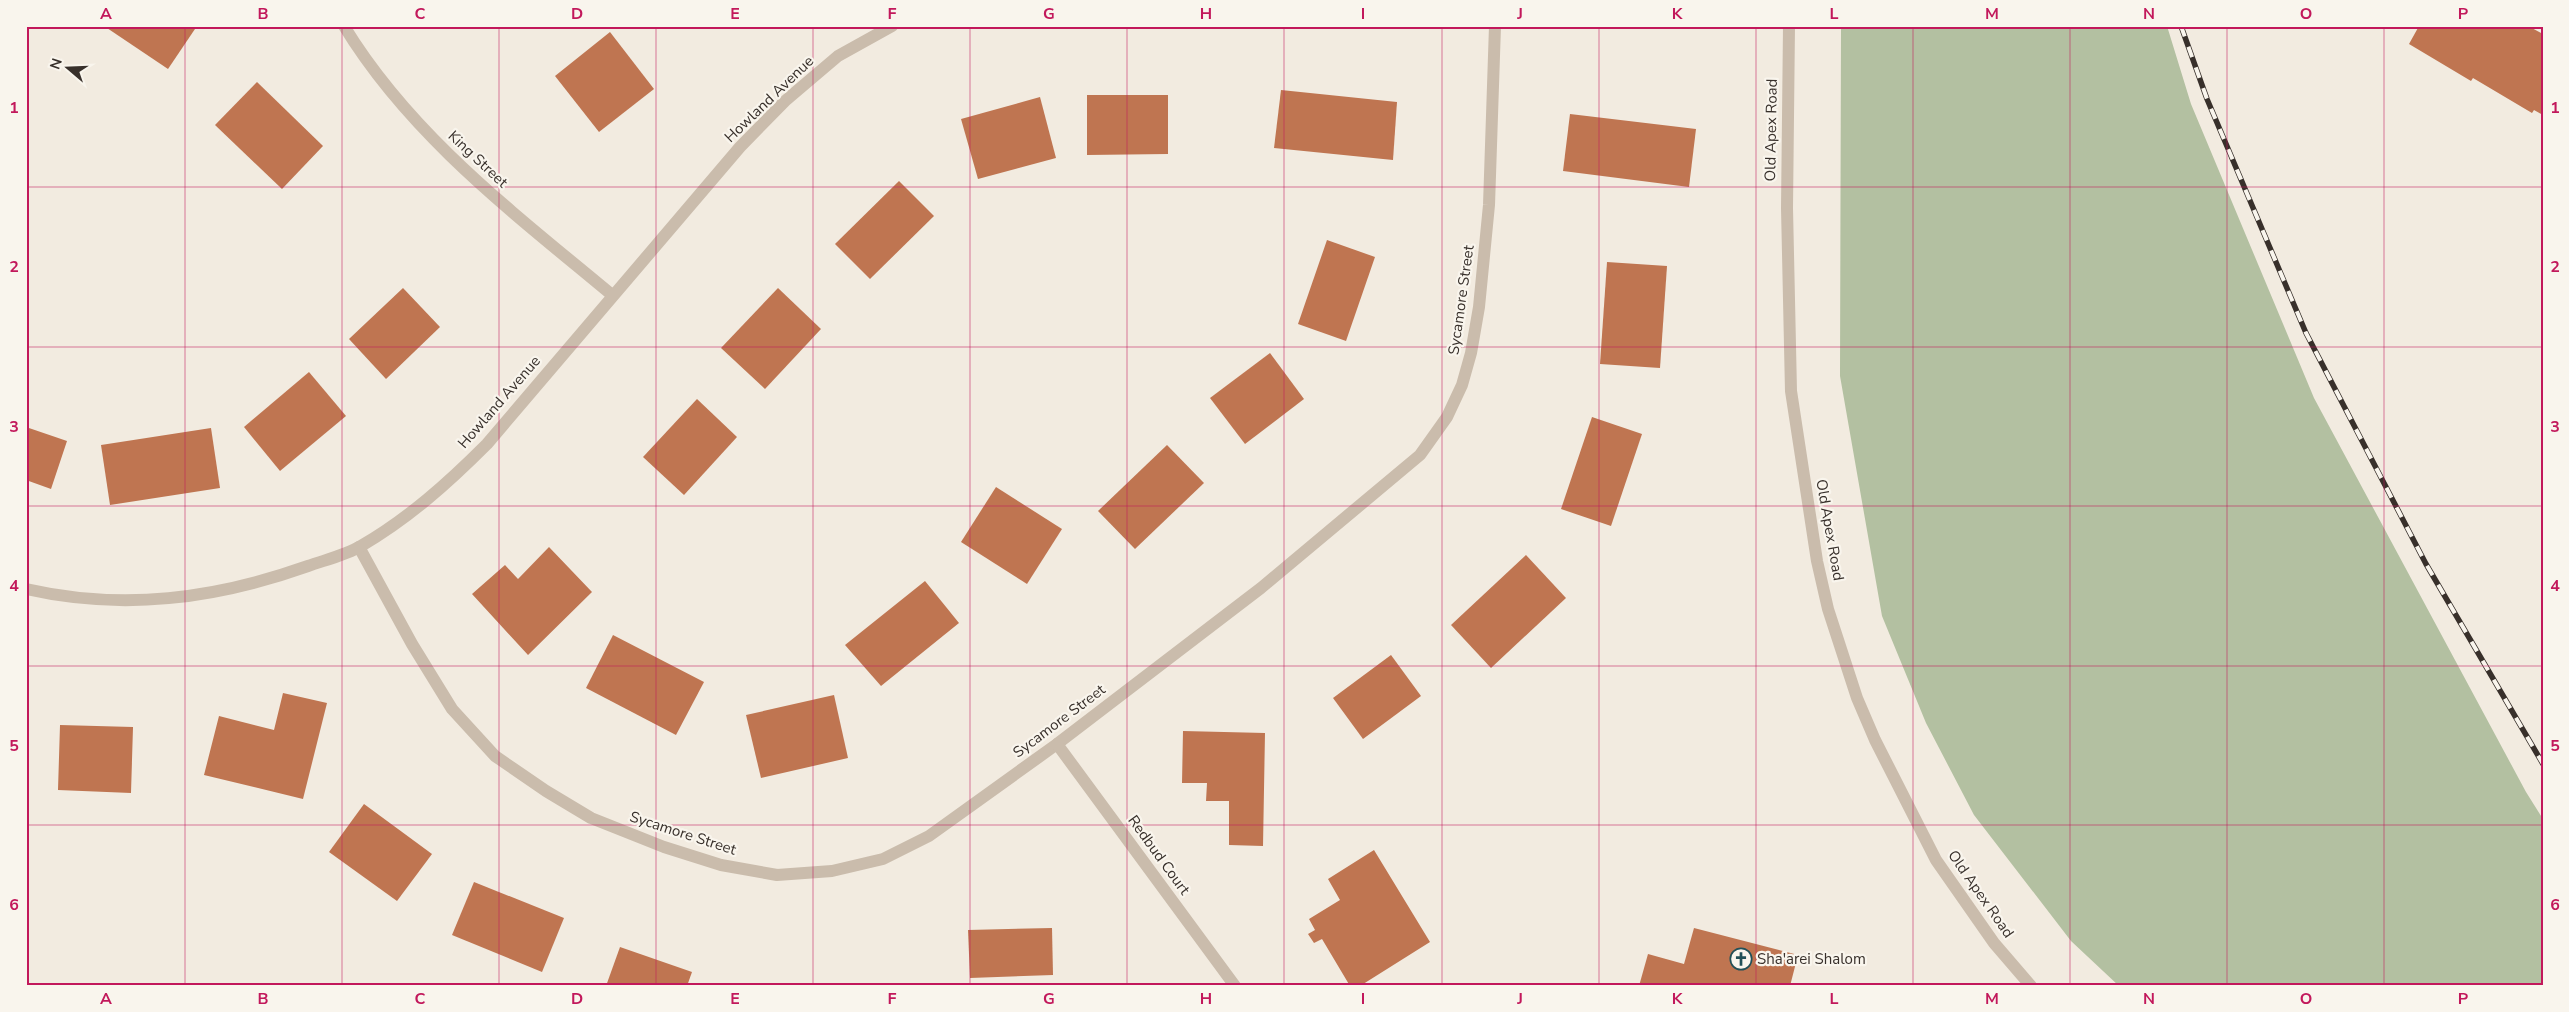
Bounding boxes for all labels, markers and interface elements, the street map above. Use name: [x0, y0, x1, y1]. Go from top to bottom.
text: A: [100, 3, 112, 25]
text: B: [257, 3, 269, 25]
text: C: [415, 3, 426, 25]
text: D: [571, 3, 583, 25]
text: E: [730, 3, 740, 25]
text: F: [888, 3, 897, 25]
text: G: [1043, 3, 1055, 25]
text: H: [1200, 3, 1212, 25]
text: I: [1361, 3, 1365, 25]
text: J: [1516, 3, 1523, 25]
text: K: [1672, 3, 1684, 25]
text: L: [1830, 3, 1839, 25]
text: M: [1985, 3, 1999, 25]
text: N: [2143, 3, 2155, 25]
text: O: [2300, 3, 2312, 25]
text: P: [2458, 3, 2468, 25]
north arrow: [42, 42, 92, 92]
street label: Howland Avenue: [720, 51, 818, 147]
text: N: [45, 56, 67, 72]
street label: Old Apex Road: [1760, 78, 1782, 182]
text: 1: [9, 97, 19, 119]
text: 1: [2550, 97, 2560, 119]
street label: King Street: [444, 126, 513, 192]
street label: Sycamore Street: [1443, 243, 1479, 356]
text: 2: [9, 256, 19, 278]
text: 2: [2550, 256, 2560, 278]
street label: Howland Avenue: [453, 351, 545, 453]
text: 3: [9, 416, 19, 438]
text: 3: [2550, 416, 2560, 438]
street label: Old Apex Road: [1811, 478, 1849, 582]
text: 4: [9, 575, 19, 597]
text: 4: [2550, 575, 2560, 597]
street label: Sycamore Street: [1009, 679, 1110, 762]
text: 5: [9, 735, 19, 757]
text: 5: [2550, 735, 2560, 757]
street label: Sycamore Street: [627, 806, 739, 860]
street label: Redbud Court: [1123, 811, 1195, 899]
street label: Old Apex Road: [1943, 846, 2019, 942]
text: 6: [9, 894, 19, 916]
text: 6: [2550, 894, 2560, 916]
church icon: Sha'arei Shalom: [1729, 947, 1753, 971]
place label: Sha'arei Shalom: [1757, 949, 1866, 969]
text: A: [100, 988, 112, 1010]
text: B: [257, 988, 269, 1010]
text: C: [415, 988, 426, 1010]
text: D: [571, 988, 583, 1010]
text: E: [730, 988, 740, 1010]
text: F: [888, 988, 897, 1010]
text: G: [1043, 988, 1055, 1010]
text: H: [1200, 988, 1212, 1010]
text: I: [1361, 988, 1365, 1010]
text: J: [1516, 988, 1523, 1010]
text: K: [1672, 988, 1684, 1010]
text: L: [1830, 988, 1839, 1010]
text: M: [1985, 988, 1999, 1010]
text: N: [2143, 988, 2155, 1010]
text: O: [2300, 988, 2312, 1010]
text: P: [2458, 988, 2468, 1010]

